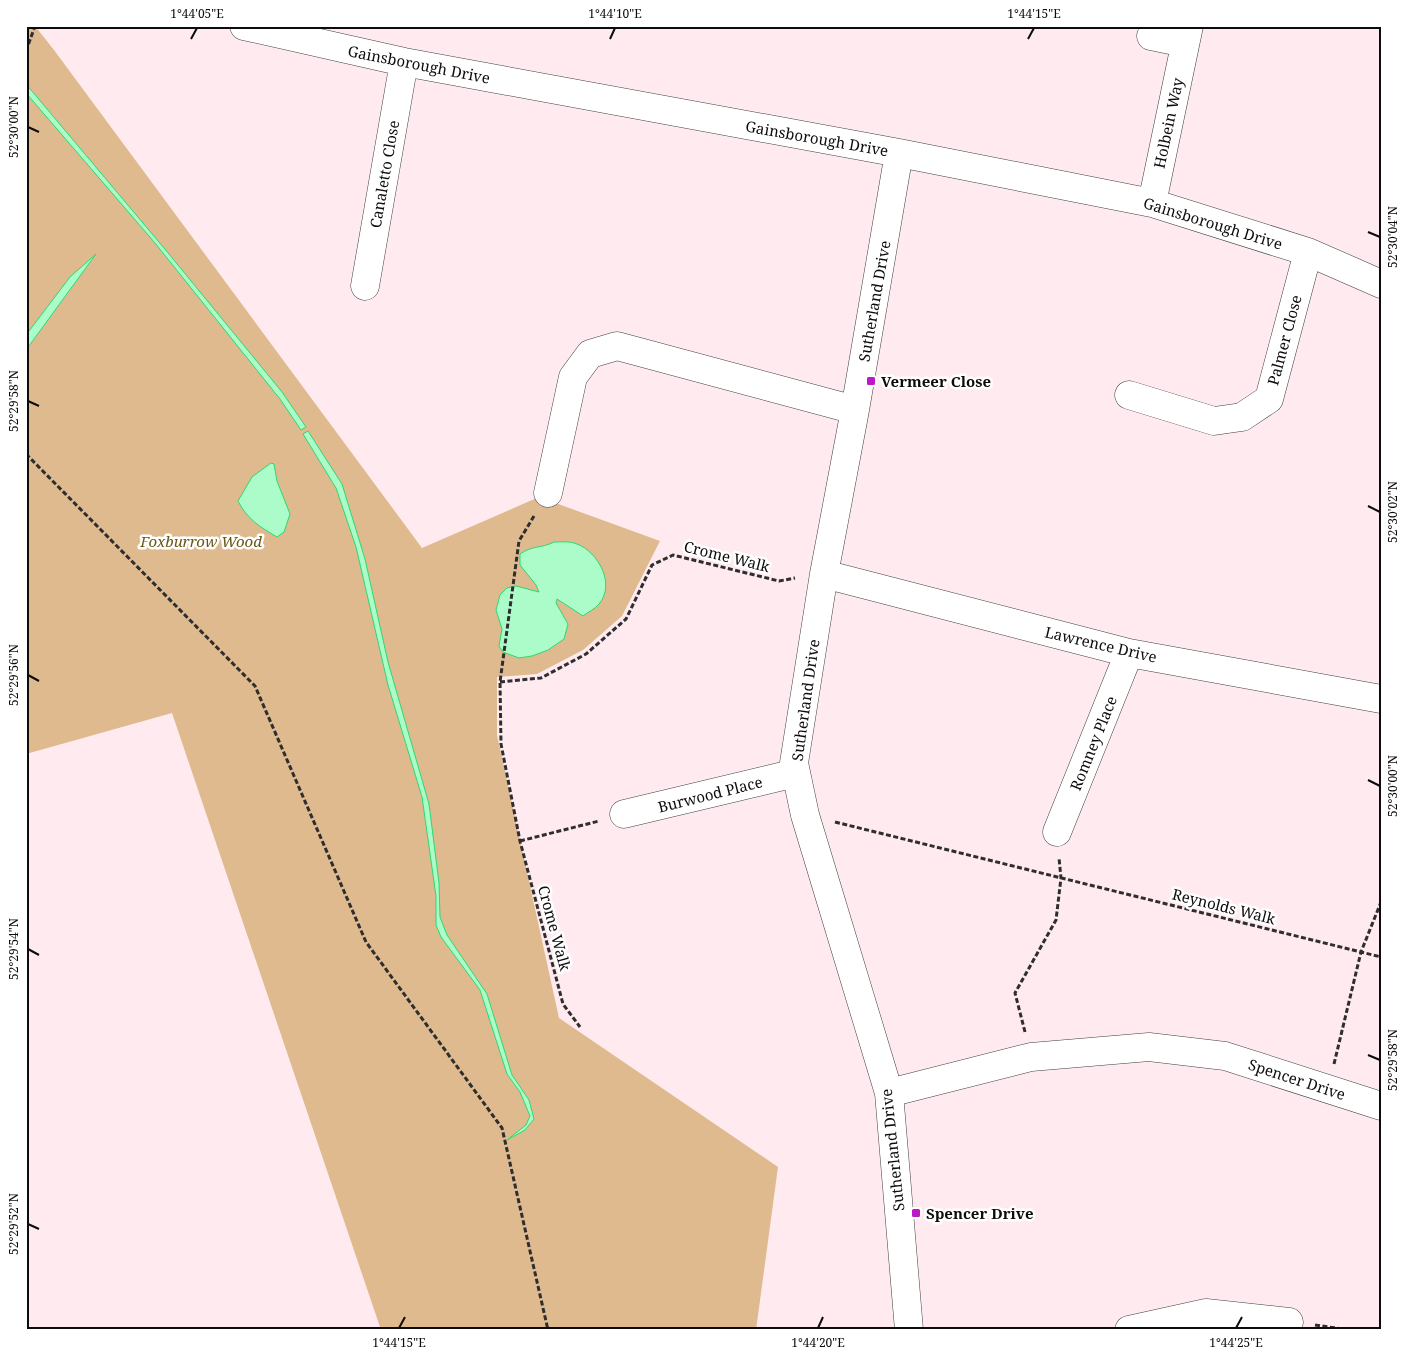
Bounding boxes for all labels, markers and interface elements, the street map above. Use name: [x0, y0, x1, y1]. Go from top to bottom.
text: 1°44'05"E: [170, 5, 224, 22]
text: 1°44'10"E: [588, 5, 642, 22]
text: 1°44'15"E: [1007, 5, 1061, 22]
street label: Gainsborough Drive: [346, 40, 492, 88]
street label: Holbein Way: [1149, 75, 1187, 170]
text: 52°30'00"N: [5, 96, 22, 158]
street label: Gainsborough Drive: [744, 116, 890, 160]
street label: Canaletto Close: [365, 119, 403, 229]
street label: Gainsborough Drive: [1141, 192, 1285, 254]
text: 52°30'04"N: [1384, 206, 1401, 268]
street label: Sutherland Drive: [853, 239, 895, 363]
street label: Palmer Close: [1262, 293, 1306, 387]
text: 52°29'58"N: [5, 370, 22, 432]
place label: Vermeer Close: [881, 371, 991, 391]
marker: Vermeer Close: [865, 375, 877, 387]
text: 52°30'02"N: [1384, 481, 1401, 543]
park label: Foxburrow Wood: [139, 531, 262, 551]
street label: Crome Walk: [682, 536, 772, 576]
street label: Lawrence Drive: [1043, 621, 1159, 667]
street label: Sutherland Drive: [787, 638, 823, 762]
text: 52°29'56"N: [5, 644, 22, 706]
street label: Romney Place: [1065, 693, 1121, 793]
text: 52°30'00"N: [1384, 755, 1401, 817]
street label: Burwood Place: [656, 771, 764, 817]
street label: Crome Walk: [534, 883, 576, 973]
street label: Reynolds Walk: [1170, 884, 1278, 929]
text: 52°29'54"N: [5, 918, 22, 980]
text: 52°29'58"N: [1384, 1029, 1401, 1091]
street label: Spencer Drive: [1246, 1054, 1348, 1104]
street label: Sutherland Drive: [876, 1088, 908, 1212]
text: 52°29'52"N: [5, 1193, 22, 1255]
place label: Spencer Drive: [926, 1203, 1033, 1223]
marker: Spencer Drive: [910, 1207, 922, 1219]
text: 1°44'15"E: [372, 1334, 426, 1351]
text: 1°44'20"E: [791, 1334, 845, 1351]
text: 1°44'25"E: [1209, 1334, 1263, 1351]

